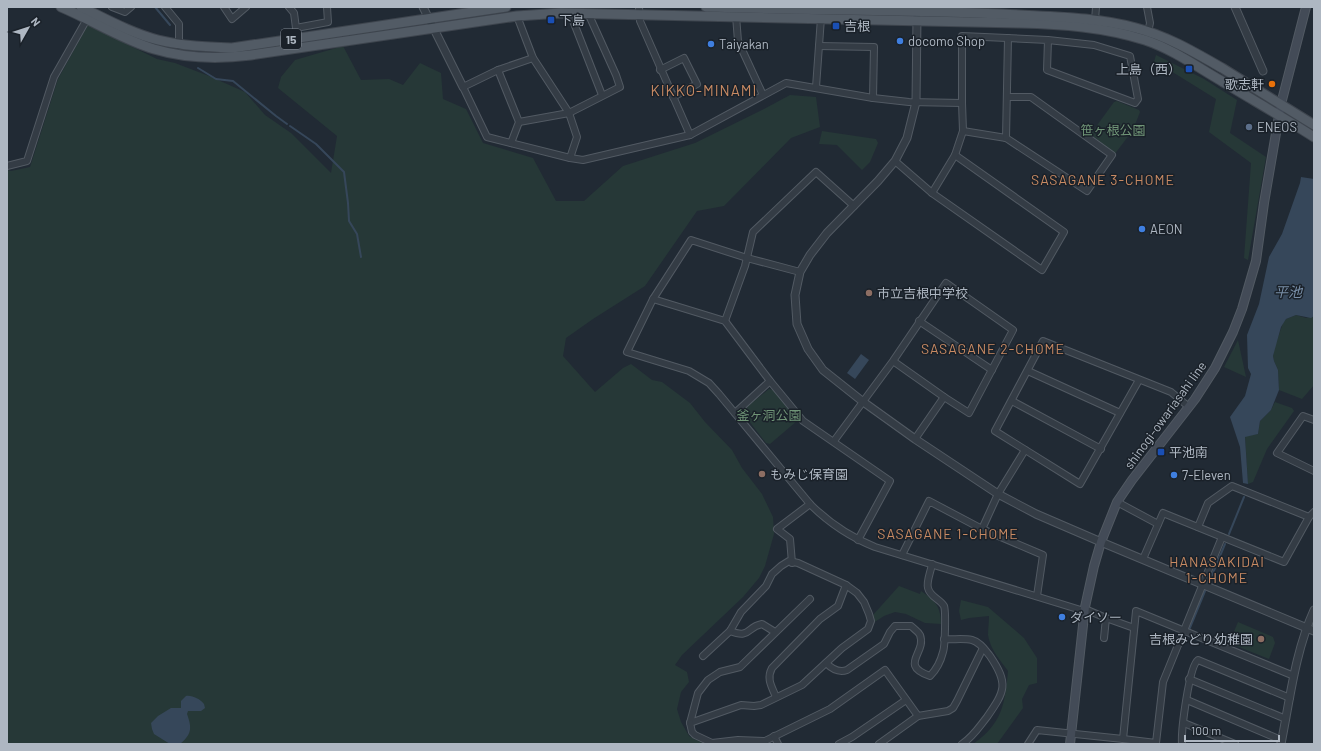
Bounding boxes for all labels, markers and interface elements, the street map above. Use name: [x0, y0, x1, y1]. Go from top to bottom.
north arrow: [8, 8, 48, 48]
place label: 下島: [559, 12, 585, 28]
text: N: [29, 14, 44, 28]
marker: 下島: [546, 15, 556, 25]
place label: 吉根: [844, 18, 870, 34]
marker: 吉根: [831, 21, 841, 31]
road number: 15: [281, 29, 301, 49]
place label: docomo Shop: [908, 33, 985, 49]
place label: Taiyakan: [719, 36, 769, 52]
marker: docomo Shop: [895, 36, 905, 46]
marker: Taiyakan: [706, 39, 716, 49]
place label: 上島（西）: [1116, 61, 1181, 77]
marker: 上島（西）: [1184, 64, 1194, 74]
place label: 歌志軒: [1225, 76, 1264, 92]
marker: 歌志軒: [1267, 79, 1277, 89]
district label: KIKKO-MINAMI: [651, 81, 757, 99]
place label: ENEOS: [1257, 119, 1297, 135]
park label: 笹ヶ根公園: [1080, 122, 1146, 138]
marker: ENEOS: [1244, 122, 1254, 132]
district label: SASAGANE 3-CHOME: [1031, 171, 1175, 188]
place label: AEON: [1150, 221, 1183, 237]
marker: AEON: [1137, 224, 1147, 234]
water label: 平池: [1274, 283, 1304, 300]
place label: 市立吉根中学校: [877, 285, 968, 301]
marker: 市立吉根中学校: [864, 288, 874, 298]
district label: SASAGANE 2-CHOME: [921, 340, 1065, 357]
street label: shinogi-owariasahi line: [1121, 358, 1210, 472]
park label: 釜ヶ洞公園: [736, 407, 802, 423]
place label: 平池南: [1169, 444, 1208, 460]
marker: 平池南: [1156, 447, 1166, 457]
place label: もみじ保育園: [770, 466, 848, 482]
place label: 7-Eleven: [1182, 467, 1231, 483]
marker: もみじ保育園: [757, 469, 767, 479]
marker: 7-Eleven: [1169, 470, 1179, 480]
district label: SASAGANE 1-CHOME: [877, 525, 1019, 542]
district label: HANASAKIDAI 1-CHOME: [1169, 553, 1265, 586]
place label: ダイソー: [1070, 609, 1122, 625]
marker: ダイソー: [1057, 612, 1067, 622]
place label: 吉根みどり幼稚園: [1149, 631, 1253, 647]
marker: 吉根みどり幼稚園: [1256, 634, 1266, 644]
scale bar: [1185, 717, 1279, 743]
text: 100 m: [1191, 723, 1221, 737]

